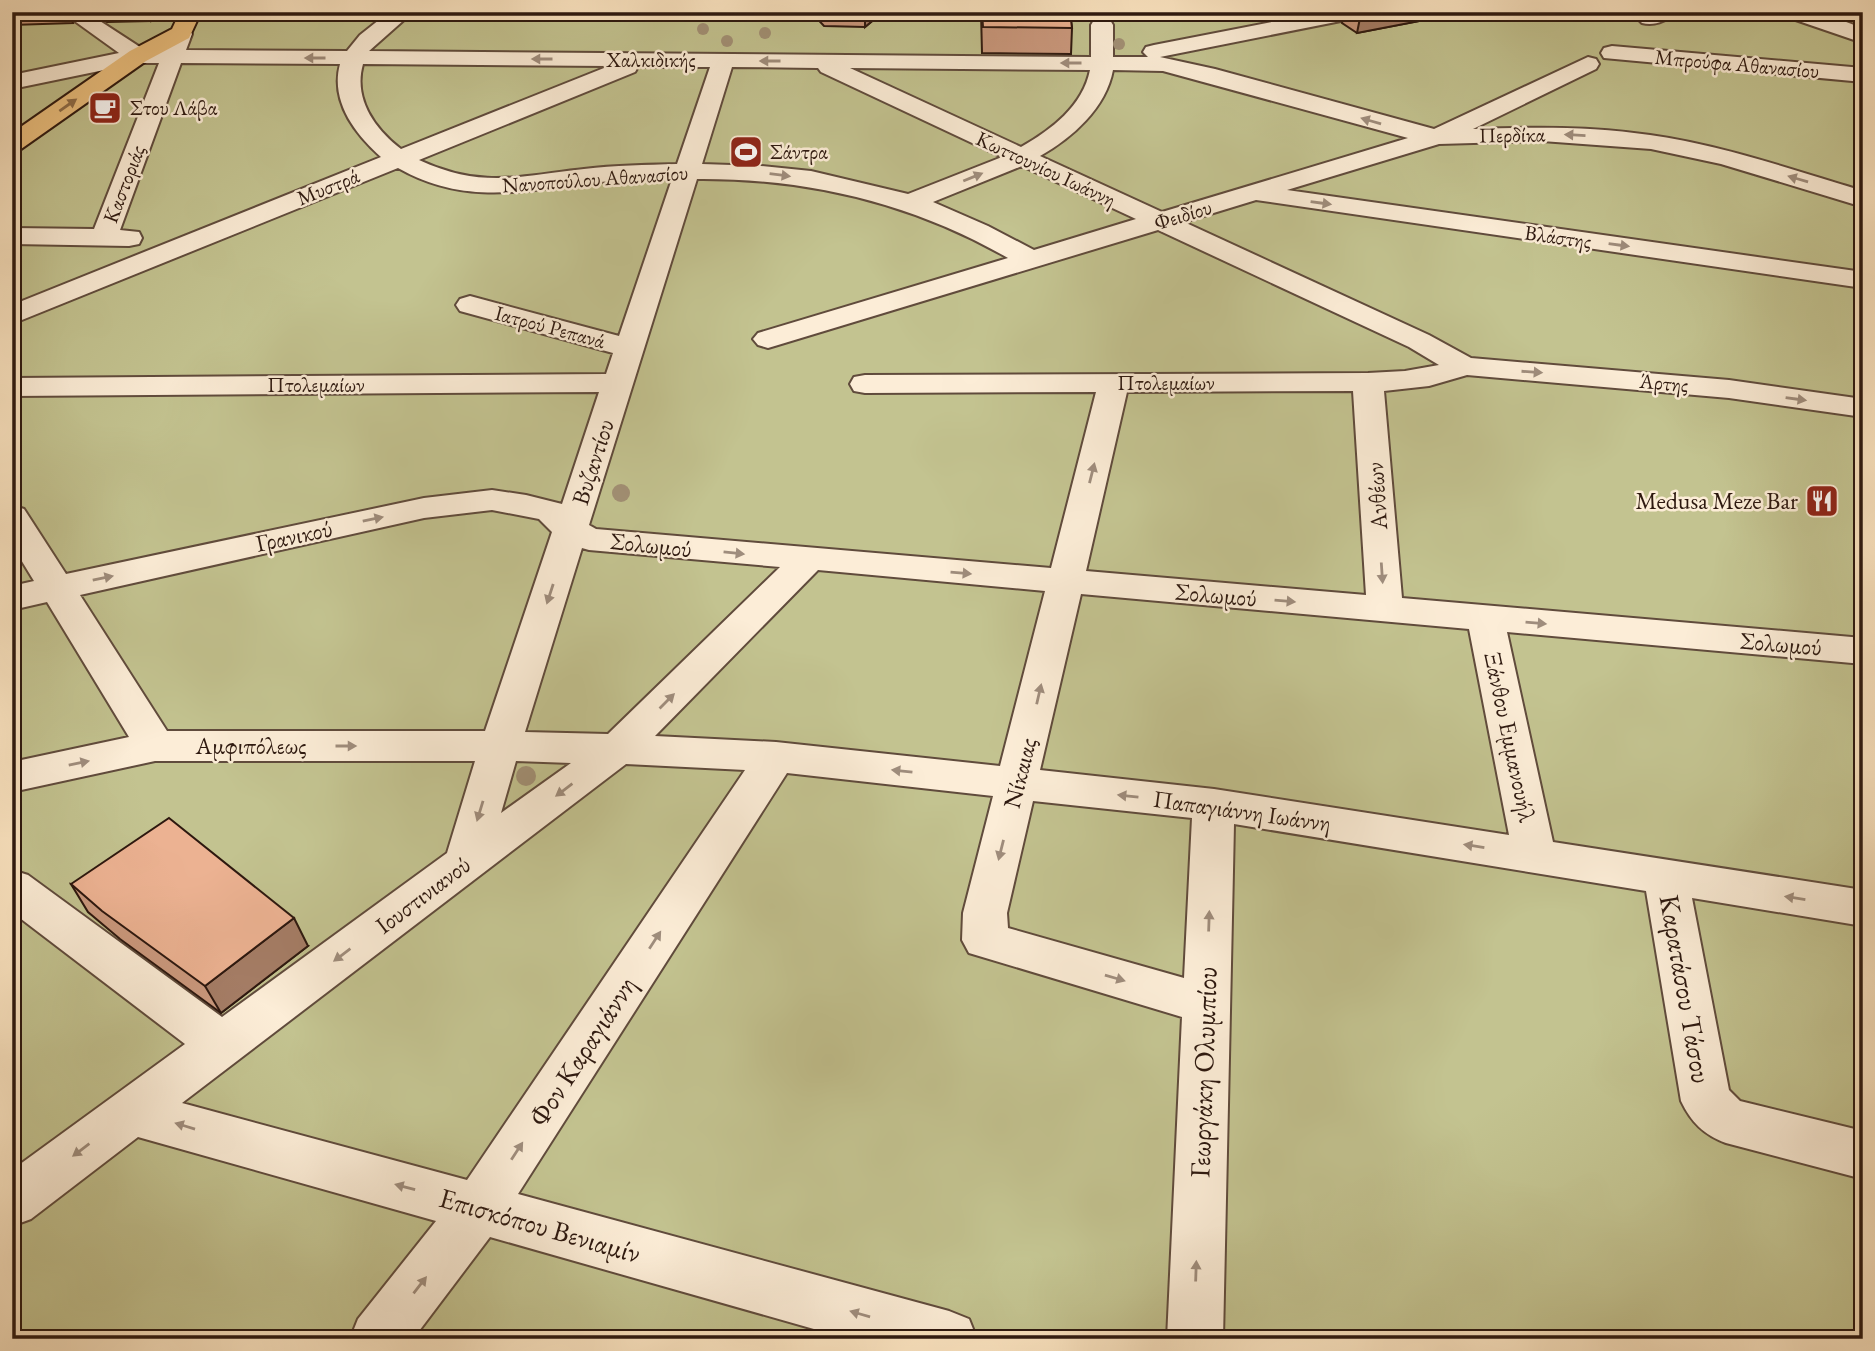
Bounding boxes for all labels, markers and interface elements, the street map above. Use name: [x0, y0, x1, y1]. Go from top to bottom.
street label: Μπρούφα Αθανασίου: [1654, 43, 1820, 84]
street label: Χαλκιδικής: [605, 46, 696, 73]
one-way arrow: [304, 52, 326, 63]
one-way arrow: [531, 53, 553, 65]
one-way arrow: [759, 55, 781, 67]
one-way arrow: [1059, 57, 1081, 69]
cafe icon: Στου Λάβα: [86, 89, 124, 127]
place label: Στου Λάβα: [130, 94, 218, 121]
one-way arrow: [59, 98, 77, 112]
one-way arrow: [1360, 115, 1382, 126]
street label: Περδίκα: [1479, 120, 1546, 149]
street label: Κωττουνίου Ιωάννη: [972, 124, 1120, 213]
one-way arrow: [1564, 129, 1586, 140]
sports icon: Σάντρα: [727, 133, 765, 171]
place label: Σάντρα: [770, 138, 828, 165]
street label: Καστοριάς: [96, 141, 151, 227]
street label: Νανοπούλου Αθανασίου: [501, 159, 689, 198]
street label: Μυστρά: [293, 162, 364, 211]
one-way arrow: [769, 169, 791, 180]
one-way arrow: [963, 171, 984, 182]
one-way arrow: [1787, 173, 1808, 183]
street label: Φειδίου: [1151, 193, 1215, 236]
one-way arrow: [1310, 197, 1332, 208]
street label: Βλάστης: [1523, 218, 1593, 255]
one-way arrow: [1608, 240, 1630, 251]
street label: Ιατρού Ρεπανά: [492, 299, 609, 354]
one-way arrow: [1521, 366, 1543, 377]
street label: Άρτης: [1637, 367, 1690, 398]
street label: Πτολεμαίων: [1117, 369, 1215, 396]
street label: Πτολεμαίων: [267, 371, 365, 398]
one-way arrow: [1785, 393, 1807, 404]
street label: Βυζαντίου: [564, 415, 621, 509]
street label: Ανθέων: [1359, 461, 1394, 532]
one-way arrow: [1087, 462, 1098, 484]
restaurant icon: Medusa Meze Bar: [1803, 482, 1841, 520]
place label: Medusa Meze Bar: [1635, 485, 1798, 516]
street label: Γρανικού: [253, 512, 335, 559]
one-way arrow: [362, 513, 384, 524]
street label: Σολωμού: [609, 525, 693, 564]
one-way arrow: [724, 548, 746, 559]
one-way arrow: [1377, 562, 1388, 584]
one-way arrow: [950, 568, 972, 579]
one-way arrow: [92, 572, 114, 583]
street label: Σολωμού: [1174, 575, 1258, 614]
one-way arrow: [544, 584, 555, 605]
one-way arrow: [1274, 596, 1296, 607]
one-way arrow: [1526, 617, 1548, 628]
street label: Σολωμού: [1739, 624, 1823, 663]
street label: Ξάνθου Εμμανουήλ: [1477, 649, 1544, 826]
one-way arrow: [1034, 683, 1045, 705]
one-way arrow: [658, 692, 675, 709]
street label: Αμφιπόλεως: [194, 730, 307, 761]
street label: Νίκαιας: [996, 734, 1043, 811]
one-way arrow: [335, 740, 357, 752]
one-way arrow: [68, 757, 90, 768]
one-way arrow: [890, 765, 912, 776]
one-way arrow: [555, 782, 573, 797]
street label: Παπαγιάννη Ιωάννη: [1151, 783, 1333, 838]
one-way arrow: [1117, 790, 1139, 801]
one-way arrow: [475, 801, 485, 822]
one-way arrow: [995, 839, 1006, 861]
one-way arrow: [1463, 841, 1485, 852]
street label: Ιουστινιανού: [369, 849, 476, 940]
street label: Καρατάσου Τάσου: [1652, 892, 1720, 1086]
one-way arrow: [1784, 892, 1806, 903]
one-way arrow: [1203, 910, 1215, 932]
one-way arrow: [648, 931, 662, 949]
one-way arrow: [333, 948, 351, 962]
street label: Γεωργάκη Ολυμπίου: [1181, 966, 1225, 1178]
street label: Φον Καραγιάννη: [520, 969, 644, 1133]
one-way arrow: [1105, 973, 1127, 984]
one-way arrow: [175, 1121, 196, 1131]
one-way arrow: [510, 1141, 523, 1160]
one-way arrow: [72, 1143, 90, 1157]
street label: Επισκόπου Βενιαμίν: [435, 1179, 645, 1271]
one-way arrow: [393, 1181, 415, 1192]
one-way arrow: [1190, 1259, 1201, 1281]
one-way arrow: [412, 1276, 427, 1294]
one-way arrow: [849, 1308, 871, 1319]

